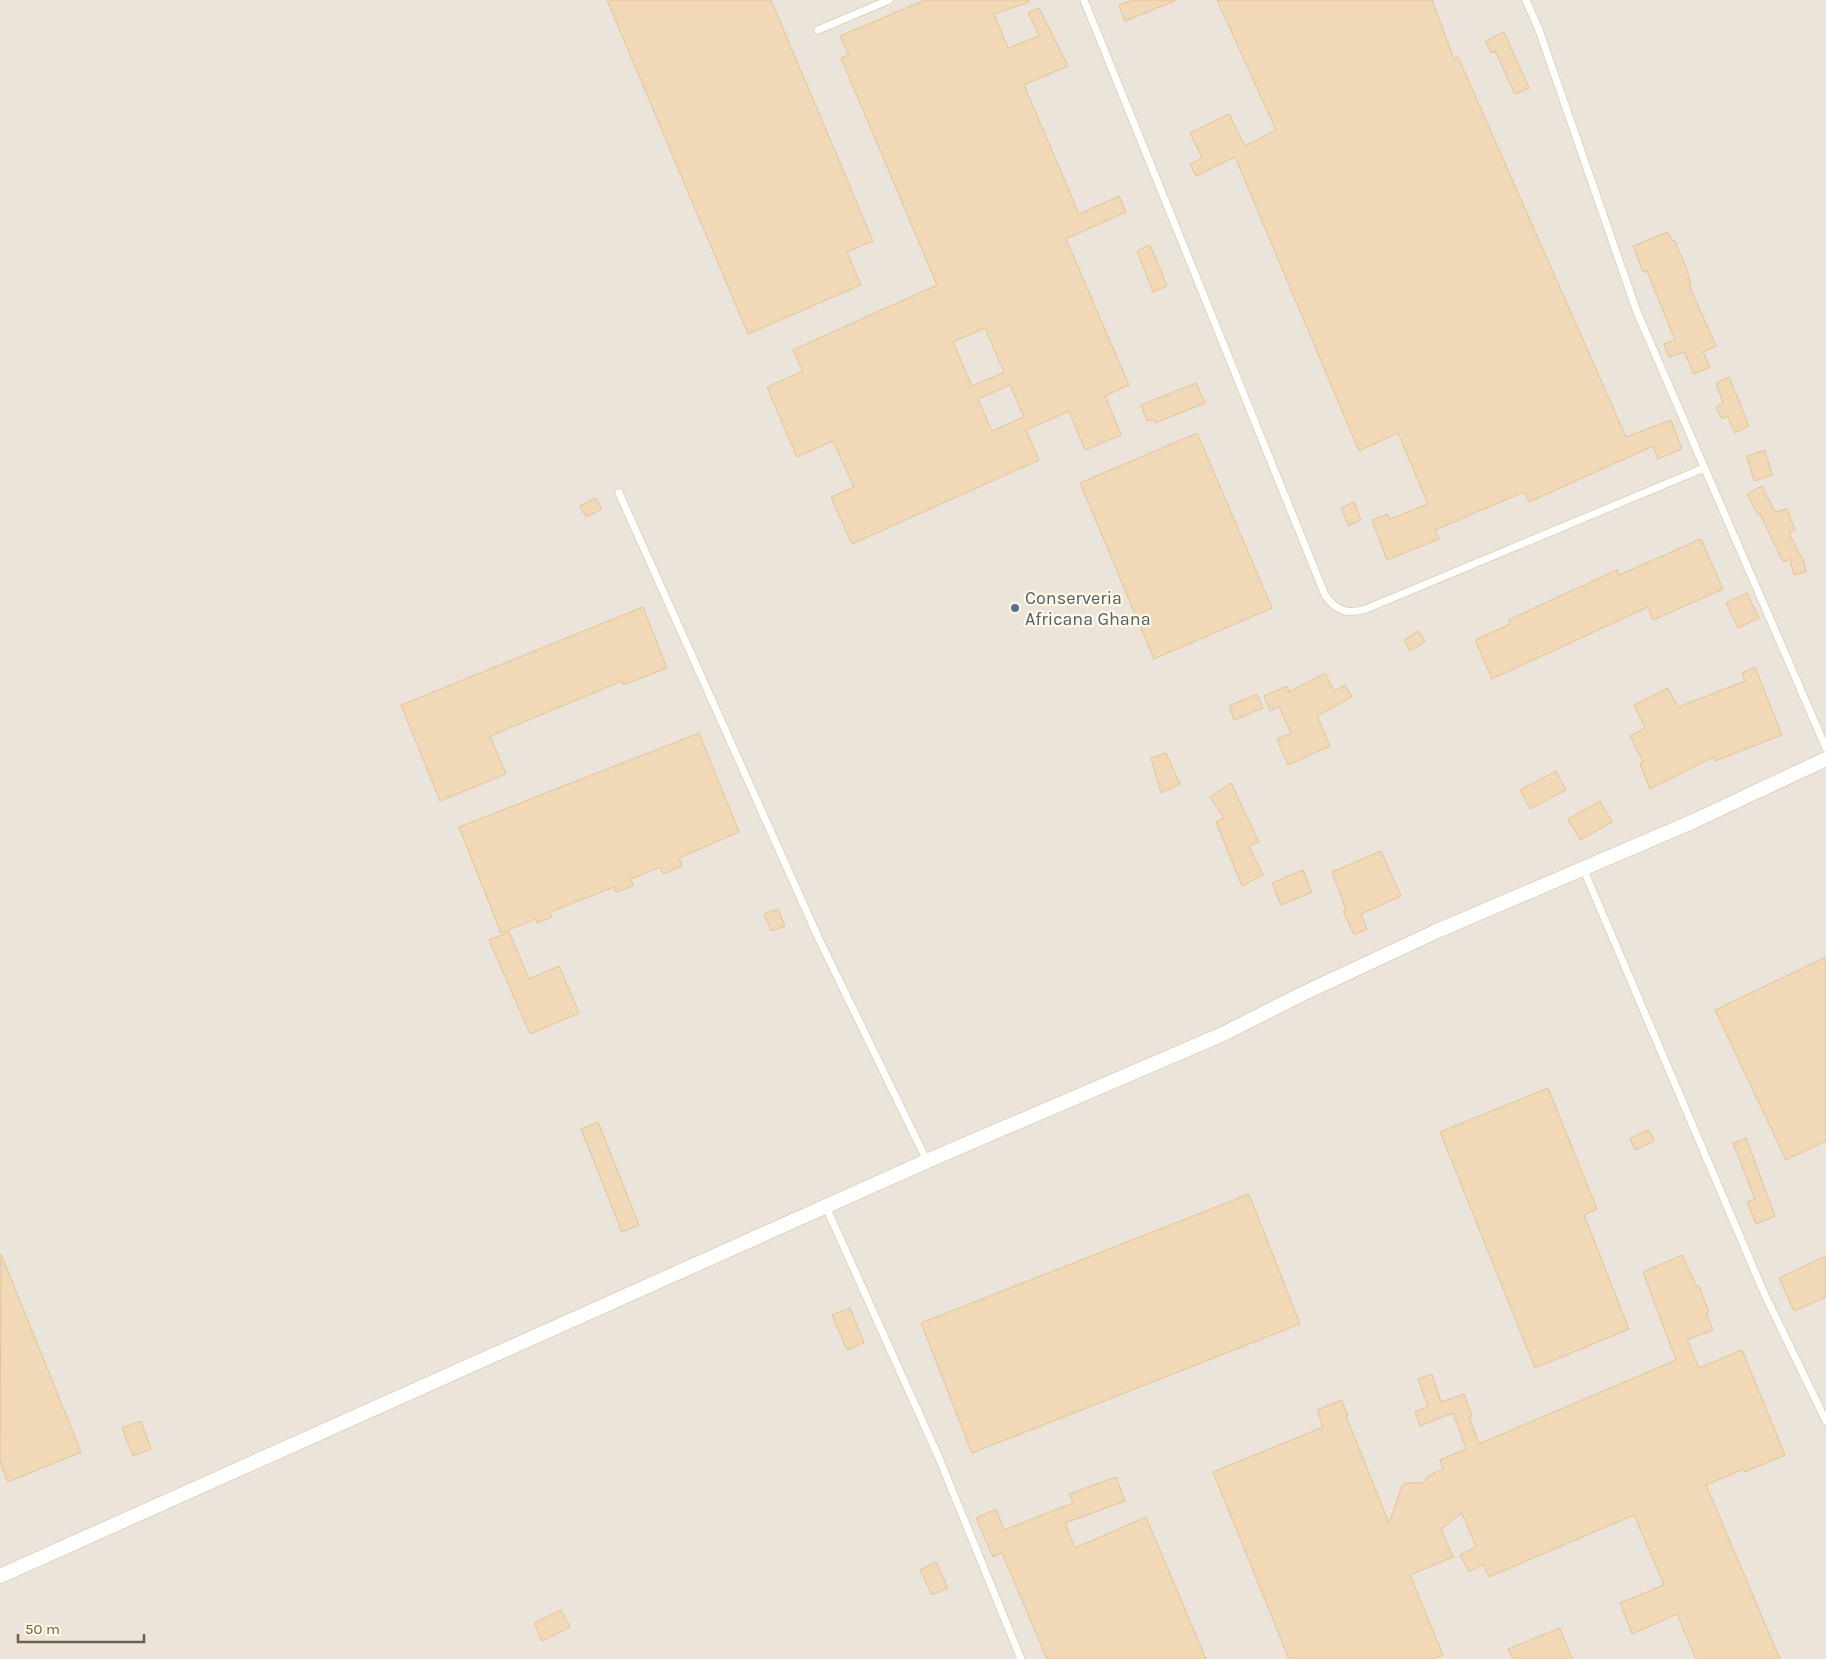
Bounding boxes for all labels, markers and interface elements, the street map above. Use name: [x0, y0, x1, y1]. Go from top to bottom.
place label: Conserveria Africana Ghana: [1025, 587, 1151, 630]
marker: Conserveria Africana Ghana: [1009, 602, 1021, 614]
scale bar: [18, 1612, 144, 1644]
text: 50 m: [25, 1620, 60, 1638]

